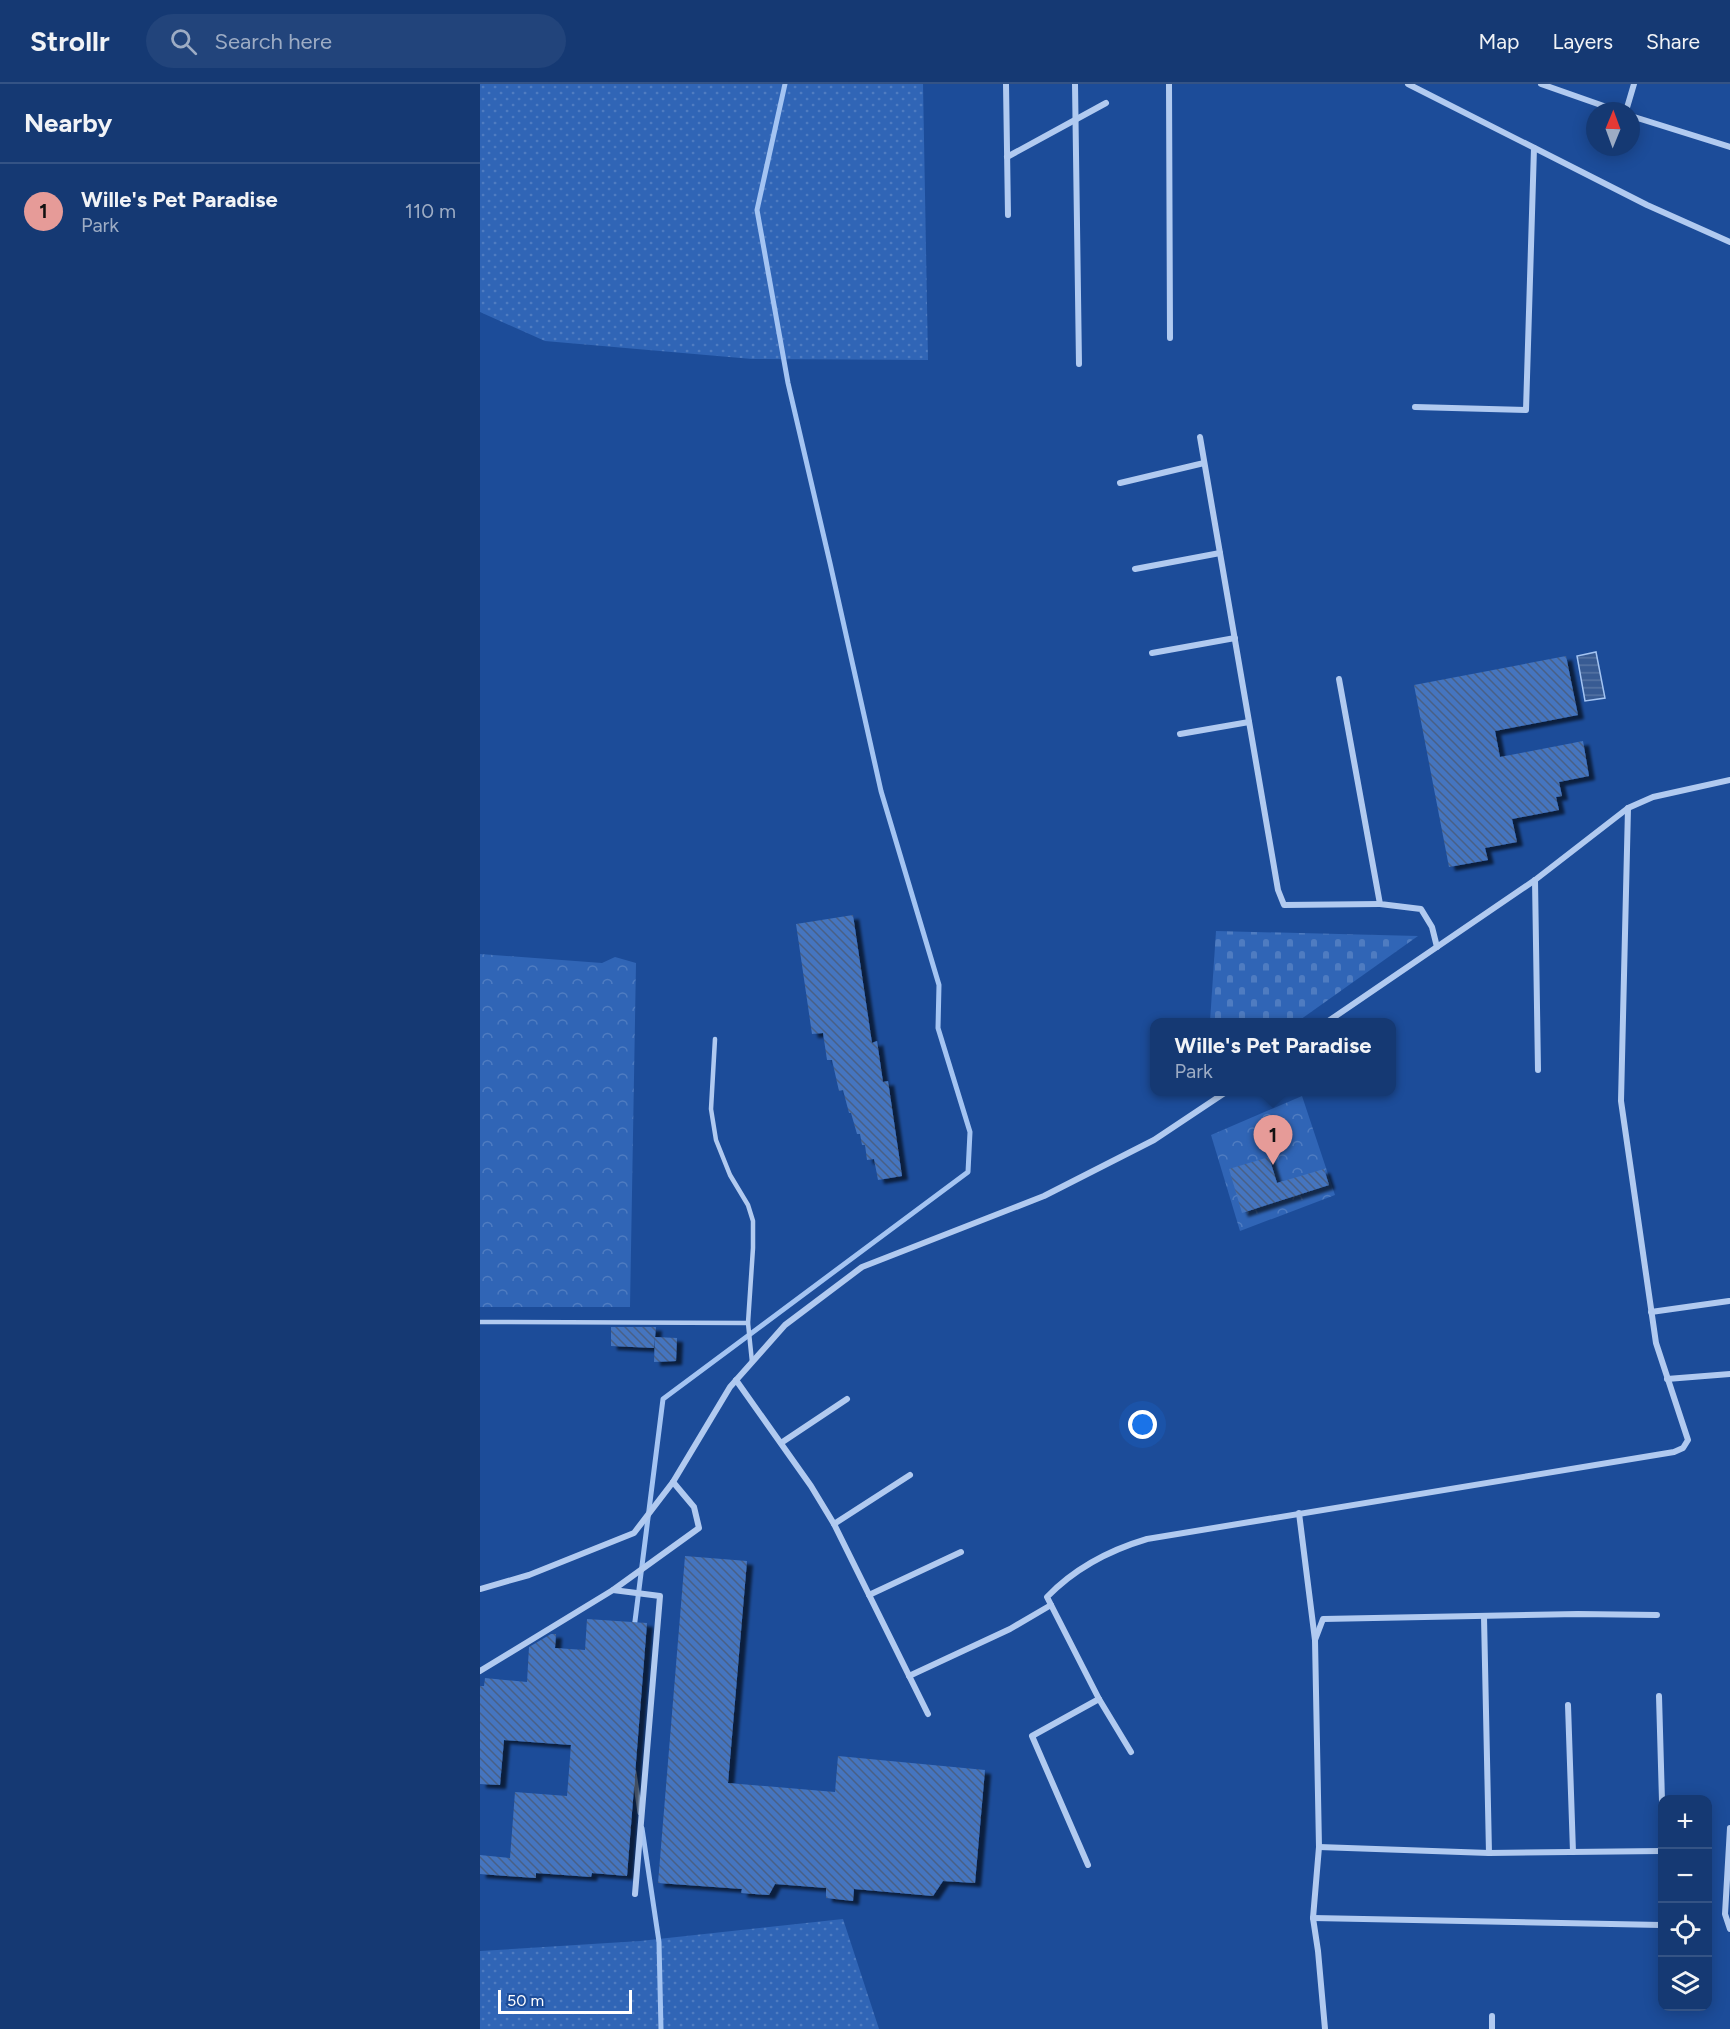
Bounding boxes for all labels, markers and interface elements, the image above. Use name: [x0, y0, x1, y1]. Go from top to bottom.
search box: [146, 14, 566, 68]
text: Strollr: [30, 24, 110, 58]
icon: search: [167, 25, 200, 58]
text: Search here: [215, 28, 332, 55]
text: Map: [1479, 29, 1519, 54]
text: Layers: [1552, 29, 1613, 54]
text: Share: [1646, 29, 1700, 54]
north arrow: [1586, 102, 1640, 156]
text: Nearby: [24, 107, 112, 139]
text: Wille's Pet Paradise: [81, 186, 278, 213]
text: 1: [39, 199, 48, 223]
text: 110 m: [405, 199, 456, 223]
text: Park: [81, 213, 119, 237]
popup: [1150, 1018, 1396, 1096]
text: Wille's Pet Paradise: [1175, 1032, 1371, 1059]
text: Park: [1175, 1059, 1213, 1083]
pin: 1: [1254, 1116, 1292, 1165]
your location: [1128, 1410, 1157, 1439]
map controls: [1658, 1795, 1712, 2011]
button: +: [1658, 1795, 1712, 1849]
button: −: [1658, 1849, 1712, 1903]
button: locate: [1658, 1903, 1712, 1957]
button: layers: [1658, 1957, 1712, 2011]
scale bar: [498, 1987, 632, 2014]
text: 50 m: [507, 1991, 544, 2010]

